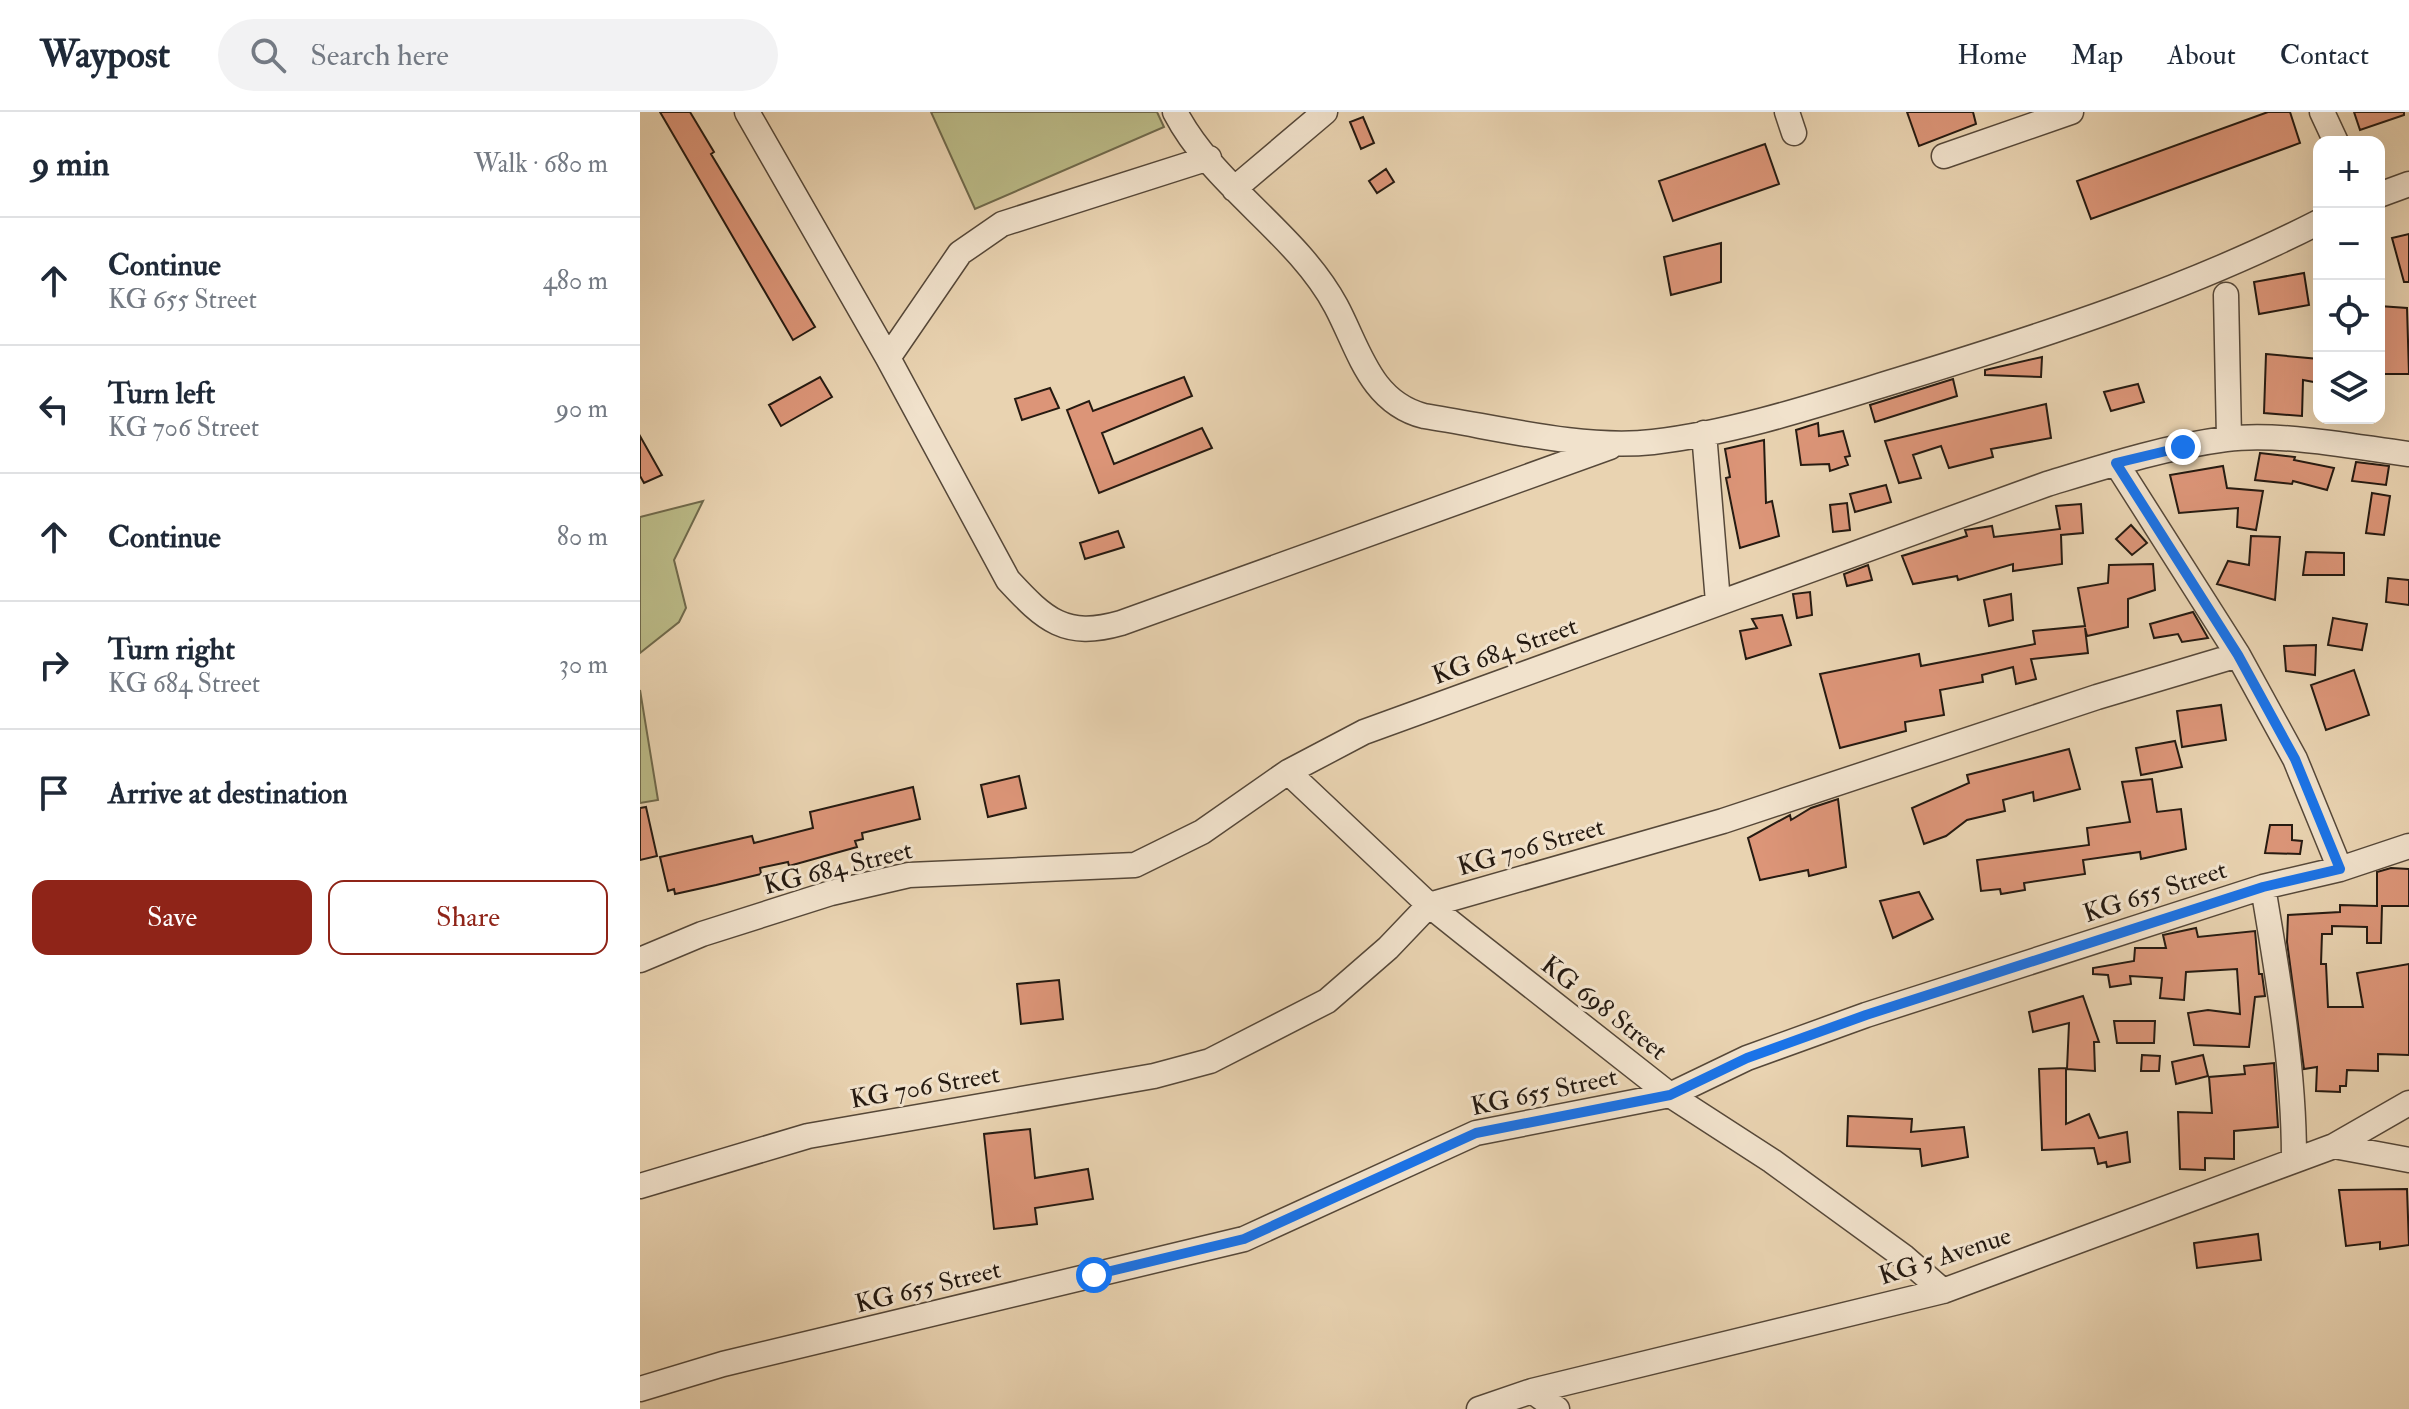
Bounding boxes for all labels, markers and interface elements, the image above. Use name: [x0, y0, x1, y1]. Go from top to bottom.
search box: [218, 19, 778, 91]
text: Waypost: [40, 31, 170, 79]
icon: search: [246, 33, 290, 77]
text: Search here: [310, 37, 449, 74]
text: Home: [1957, 38, 2027, 73]
text: Map: [2071, 38, 2123, 73]
text: About: [2167, 38, 2236, 73]
text: Contact: [2280, 38, 2369, 73]
map controls: [2313, 136, 2385, 424]
button: +: [2313, 136, 2385, 208]
text: 9 min: [32, 143, 110, 186]
text: Walk · 680 m: [474, 148, 608, 180]
button: −: [2313, 208, 2385, 280]
text: Continue: [108, 247, 221, 284]
icon: ahead: [32, 259, 76, 303]
text: 480 m: [543, 265, 608, 297]
button: locate: [2313, 280, 2385, 352]
text: KG 655 Street: [108, 284, 257, 316]
button: layers: [2313, 352, 2385, 424]
text: Turn left: [108, 375, 215, 412]
icon: left: [32, 387, 76, 431]
text: 90 m: [556, 393, 608, 425]
text: KG 706 Street: [108, 412, 259, 444]
route end: [2165, 429, 2201, 465]
icon: ahead: [32, 515, 76, 559]
text: Continue: [108, 519, 221, 556]
text: 80 m: [557, 521, 608, 553]
street label: KG 684 Street: [1428, 610, 1582, 692]
text: Turn right: [108, 631, 235, 668]
icon: right: [32, 643, 76, 687]
text: 30 m: [559, 649, 608, 681]
text: KG 684 Street: [108, 668, 260, 700]
icon: arrive: [32, 771, 76, 815]
text: Arrive at destination: [108, 775, 348, 812]
street label: KG 706 Street: [1454, 811, 1608, 883]
street label: KG 684 Street: [760, 834, 916, 902]
street label: KG 655 Street: [2079, 854, 2231, 930]
button: Save: [32, 880, 312, 955]
button: Share: [328, 880, 608, 955]
street label: KG 698 Street: [1534, 949, 1674, 1067]
street label: KG 706 Street: [848, 1058, 1002, 1116]
street label: KG 655 Street: [1468, 1061, 1620, 1123]
street label: KG 5 Avenue: [1875, 1220, 2015, 1292]
street label: KG 655 Street: [852, 1253, 1004, 1321]
route start: [1076, 1257, 1112, 1293]

